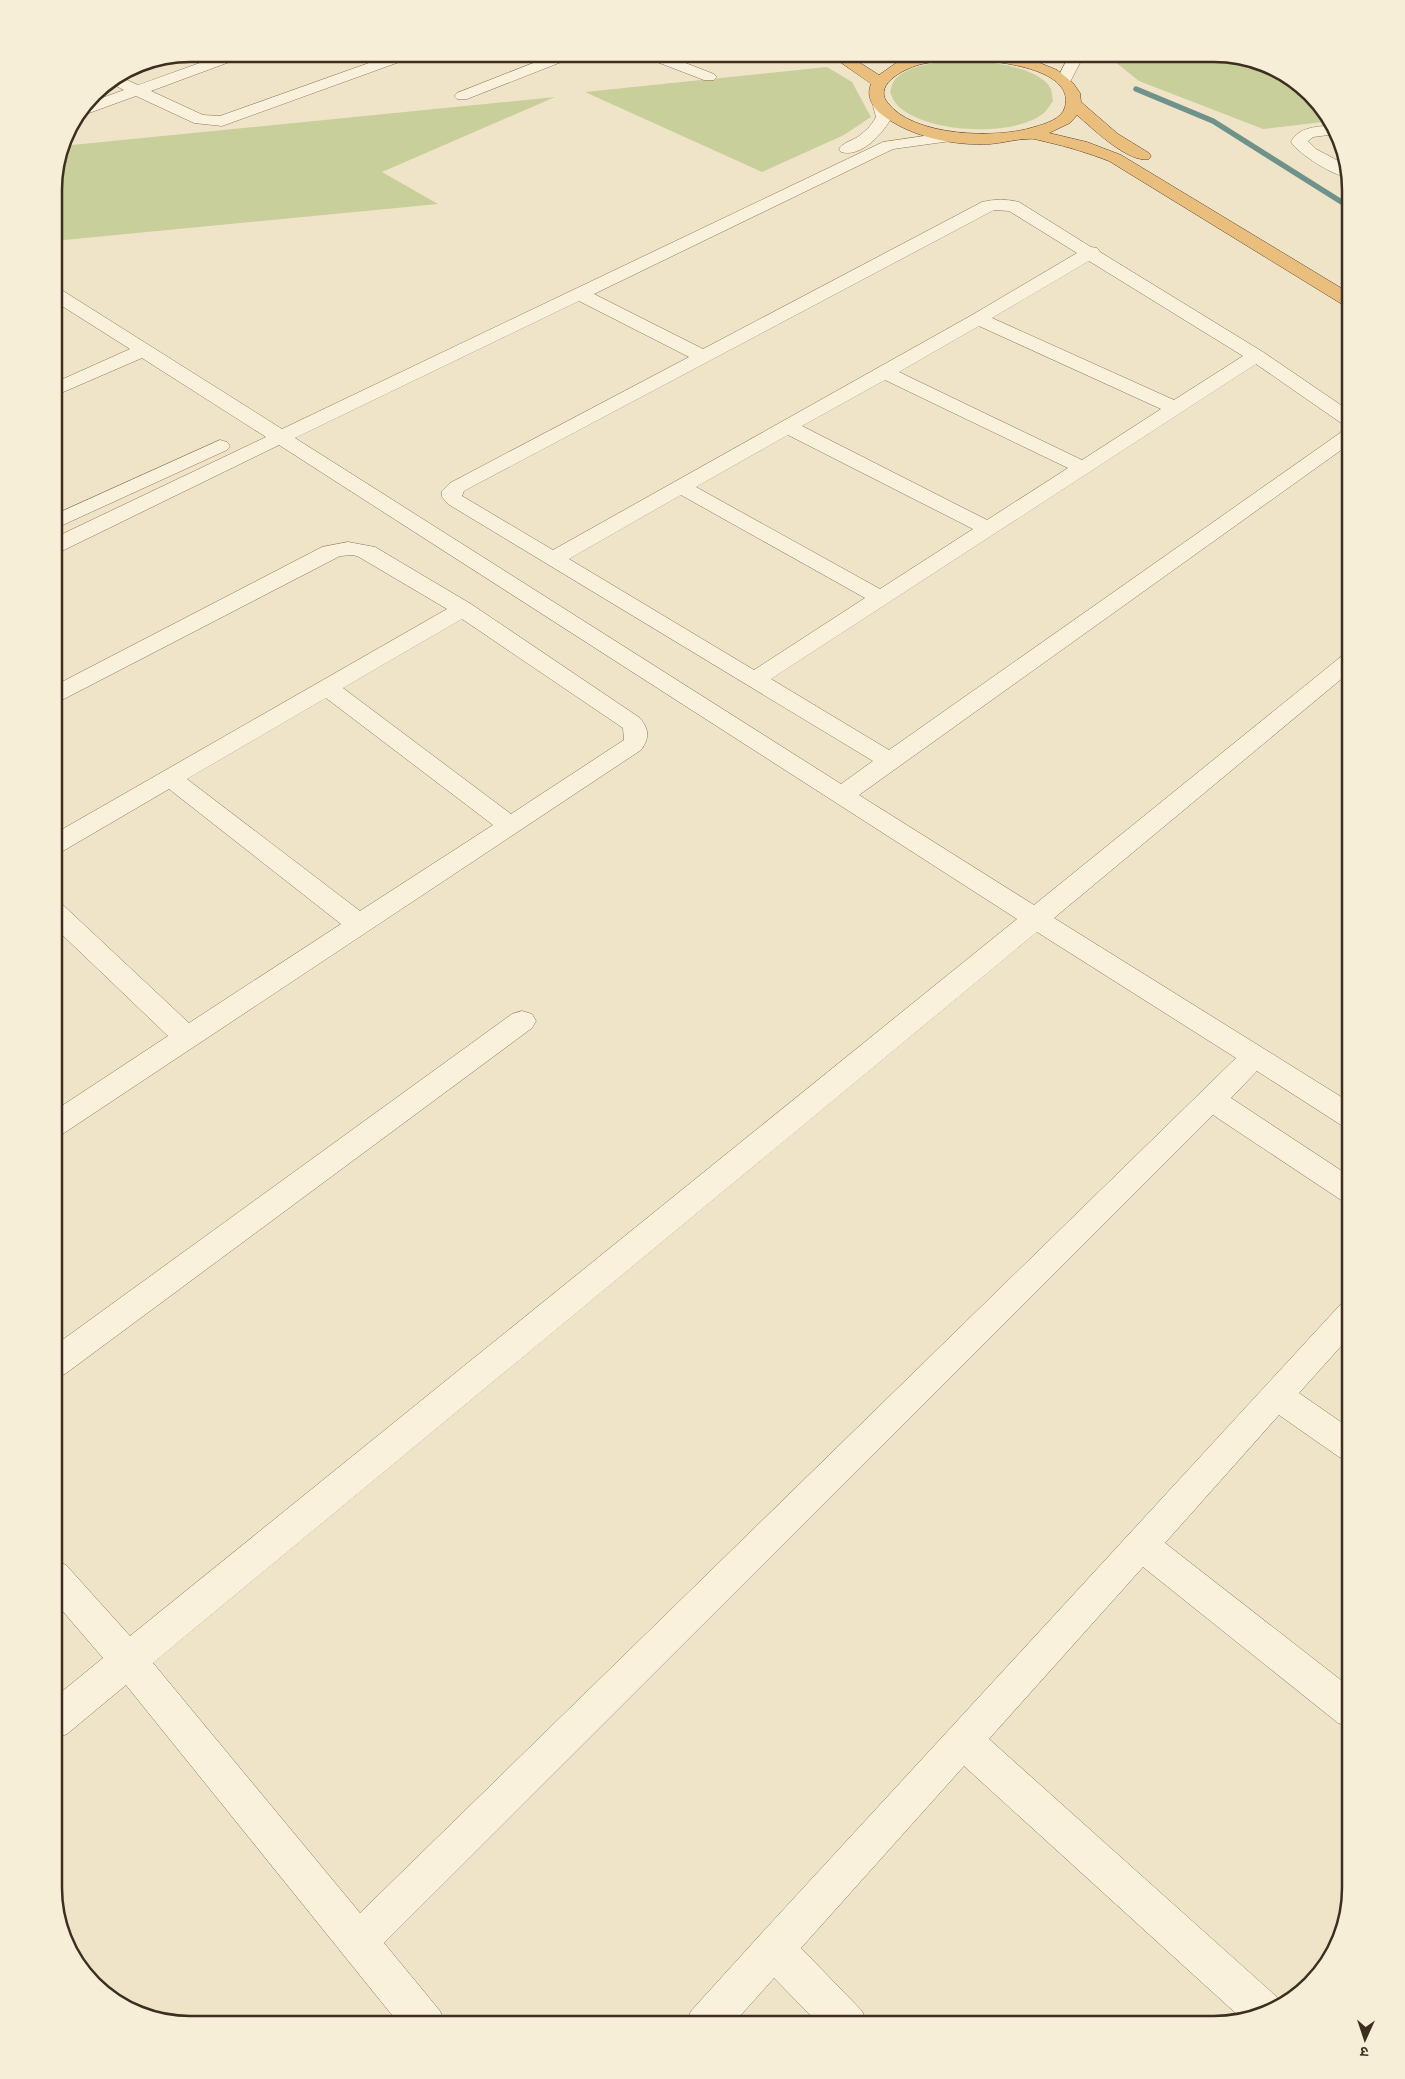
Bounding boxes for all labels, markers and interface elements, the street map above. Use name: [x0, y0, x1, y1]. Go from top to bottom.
north arrow: [1340, 2014, 1390, 2064]
text: उ: [1359, 2043, 1369, 2060]

